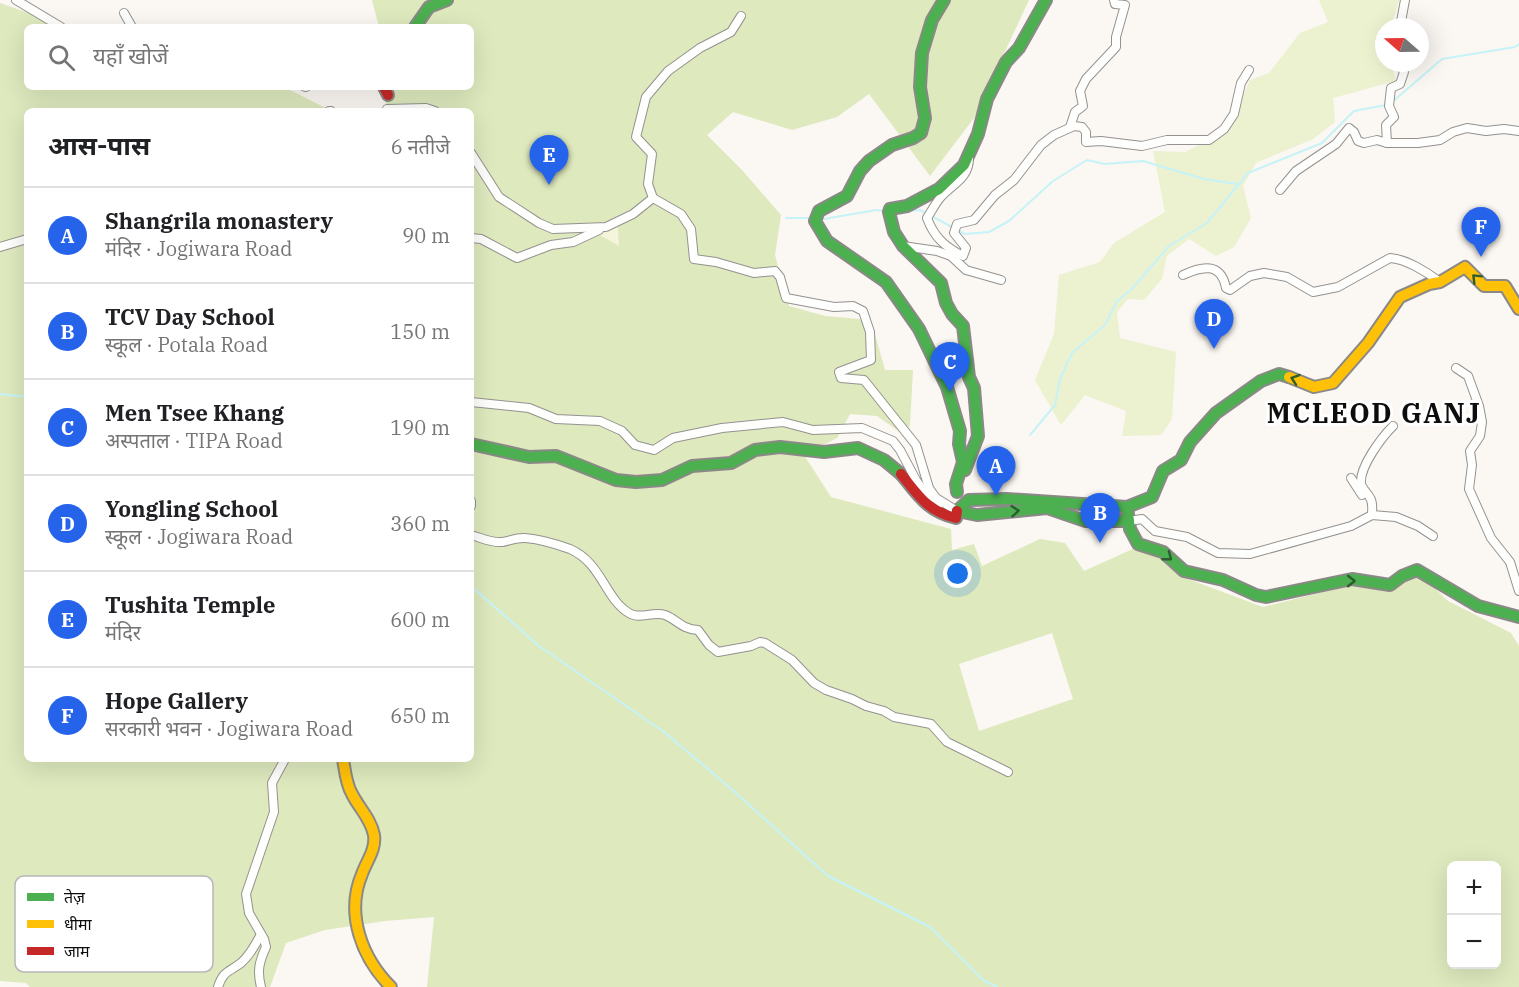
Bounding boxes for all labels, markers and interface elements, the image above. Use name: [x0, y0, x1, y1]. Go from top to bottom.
north arrow: [1375, 18, 1429, 72]
search box: [24, 24, 474, 90]
icon: search: [45, 41, 78, 74]
text: यहाँ खोजें: [93, 41, 168, 70]
text: आस-पास: [48, 128, 150, 162]
text: 6 नतीजे: [391, 133, 450, 160]
pin: E: [530, 136, 568, 185]
text: Shangrila monastery: [105, 206, 333, 235]
pin: F: [1462, 208, 1500, 257]
text: A: [61, 222, 74, 249]
text: 90 m: [402, 222, 450, 249]
text: मंदिर · Jogiwara Road: [105, 235, 293, 262]
one-way arrow: [1473, 274, 1483, 285]
pin: D: [1194, 300, 1234, 349]
text: TCV Day School: [105, 302, 275, 331]
text: B: [60, 318, 75, 345]
text: 150 m: [390, 318, 450, 345]
text: स्कूल · Potala Road: [105, 331, 268, 358]
pin: C: [930, 342, 970, 392]
one-way arrow: [1290, 374, 1301, 387]
district label: MCLEOD GANJ: [1267, 395, 1481, 430]
text: Men Tsee Khang: [105, 398, 284, 427]
text: C: [61, 414, 74, 441]
text: 190 m: [390, 414, 450, 441]
text: अस्पताल · TIPA Road: [105, 427, 283, 454]
pin: A: [976, 446, 1016, 496]
text: Yongling School: [105, 494, 278, 523]
pin: B: [1080, 494, 1120, 543]
one-way arrow: [1011, 505, 1020, 518]
text: D: [60, 510, 75, 537]
text: 360 m: [390, 510, 450, 537]
text: स्कूल · Jogiwara Road: [105, 523, 293, 550]
one-way arrow: [1161, 550, 1172, 561]
your location: [943, 559, 972, 588]
one-way arrow: [1347, 575, 1356, 587]
text: Tushita Temple: [105, 590, 275, 619]
text: E: [61, 606, 74, 633]
text: 600 m: [390, 606, 450, 633]
text: मंदिर: [105, 619, 141, 646]
text: Hope Gallery: [105, 686, 248, 715]
text: F: [61, 702, 74, 729]
text: 650 m: [390, 702, 450, 729]
text: सरकारी भवन · Jogiwara Road: [105, 715, 353, 742]
map controls: [1447, 861, 1501, 969]
button: +: [1447, 861, 1501, 915]
legend: [15, 876, 213, 972]
text: तेज़: [64, 887, 86, 907]
text: धीमा: [64, 914, 93, 934]
button: −: [1447, 915, 1501, 969]
text: जाम: [64, 941, 90, 961]

